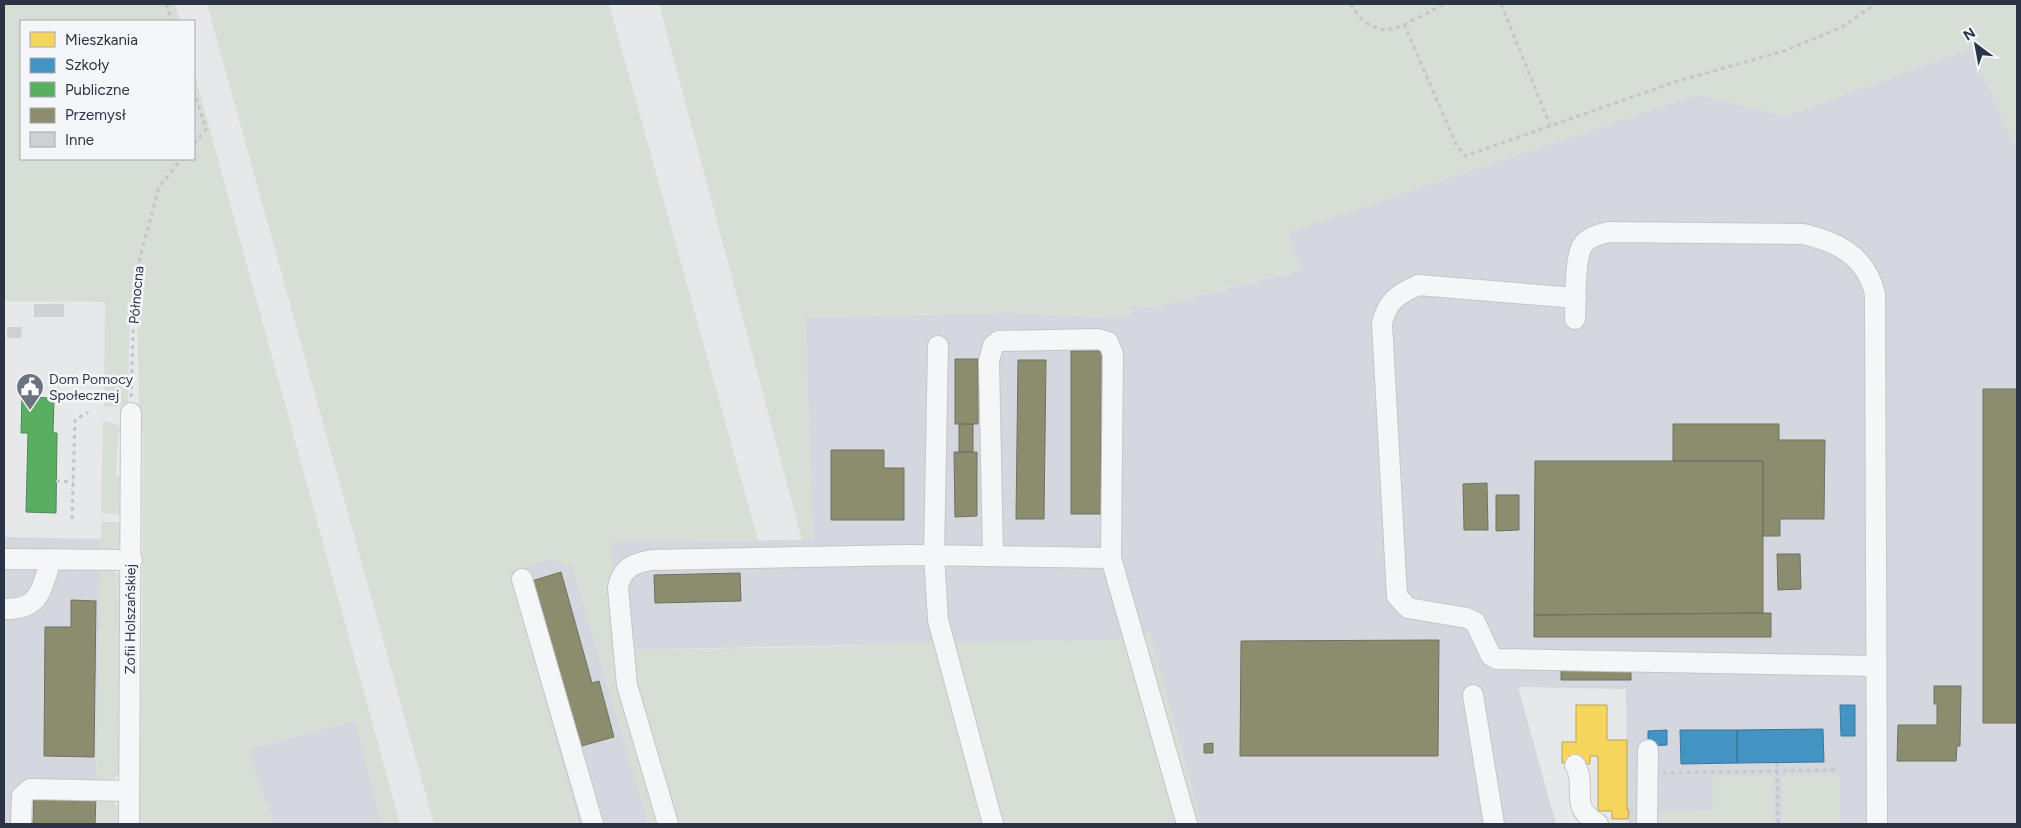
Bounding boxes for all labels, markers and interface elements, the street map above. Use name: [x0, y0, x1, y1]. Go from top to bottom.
legend: [20, 20, 195, 160]
north arrow: [1951, 20, 2001, 70]
text: N: [1960, 24, 1978, 44]
text: Mieszkania: [65, 31, 138, 49]
text: Szkoły: [65, 56, 110, 74]
text: Publiczne: [65, 81, 130, 99]
text: Przemysł: [65, 106, 126, 124]
text: Inne: [65, 131, 94, 149]
street label: Północna: [125, 265, 148, 325]
place label: Dom Pomocy Społecznej: [49, 371, 134, 404]
public building icon: Dom Pomocy Społecznej: [15, 372, 45, 411]
street label: Zofii Holszańskiej: [122, 564, 139, 674]

